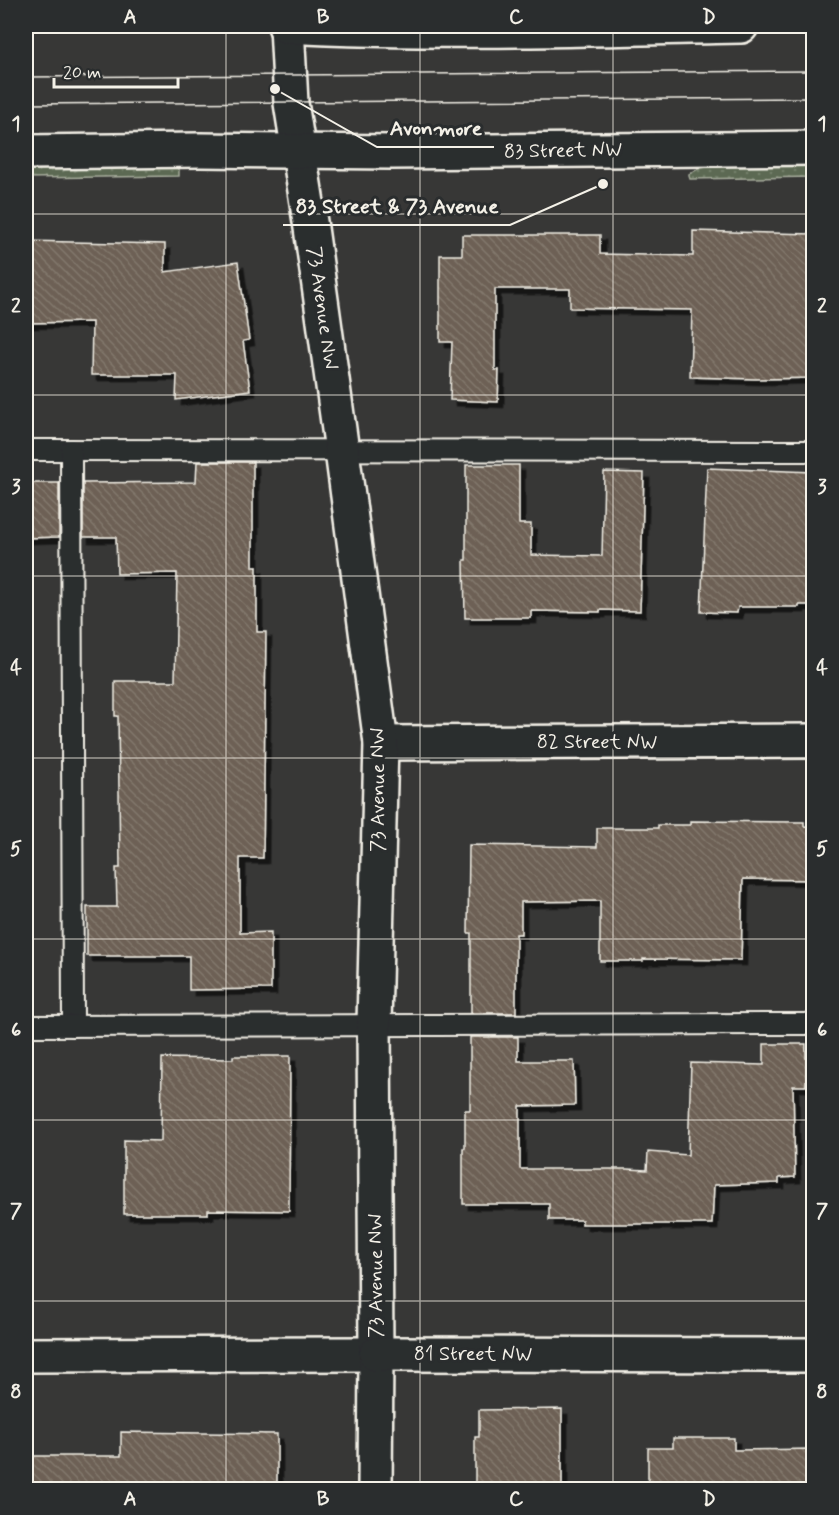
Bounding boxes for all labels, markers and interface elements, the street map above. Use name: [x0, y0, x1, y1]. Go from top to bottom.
text: A: [123, 4, 137, 31]
text: B: [317, 4, 330, 31]
text: C: [509, 4, 524, 31]
text: D: [702, 4, 716, 31]
scale bar: [54, 51, 178, 89]
text: 20 m: [63, 61, 101, 85]
callout: Avonmore: [377, 108, 494, 147]
text: 1: [12, 111, 20, 138]
text: 1: [818, 111, 826, 138]
text: Avonmore: [390, 115, 483, 143]
street label: 83 Street NW: [504, 136, 623, 166]
callout: 83 Street & 73 Avenue: [283, 186, 510, 225]
text: 83 Street & 73 Avenue: [296, 193, 499, 221]
street label: 73 Avenue NW: [300, 245, 344, 372]
text: 2: [11, 293, 21, 320]
text: 2: [817, 293, 827, 320]
text: 3: [11, 474, 21, 501]
text: 3: [817, 474, 827, 501]
text: 4: [10, 655, 22, 682]
text: 4: [816, 655, 828, 682]
street label: 73 Avenue NW: [365, 728, 392, 852]
street label: 82 Street NW: [537, 729, 657, 756]
text: 5: [10, 836, 22, 863]
text: 5: [816, 836, 828, 863]
text: 6: [11, 1017, 21, 1044]
text: 6: [817, 1017, 827, 1044]
text: 7: [10, 1198, 22, 1225]
text: 7: [816, 1198, 828, 1225]
street label: 73 Avenue NW: [363, 1214, 390, 1338]
street label: 81 Street NW: [414, 1341, 532, 1368]
text: 8: [10, 1379, 22, 1406]
text: 8: [816, 1379, 828, 1406]
text: A: [123, 1486, 137, 1513]
text: B: [317, 1486, 330, 1513]
text: C: [509, 1486, 524, 1513]
text: D: [702, 1486, 716, 1513]

